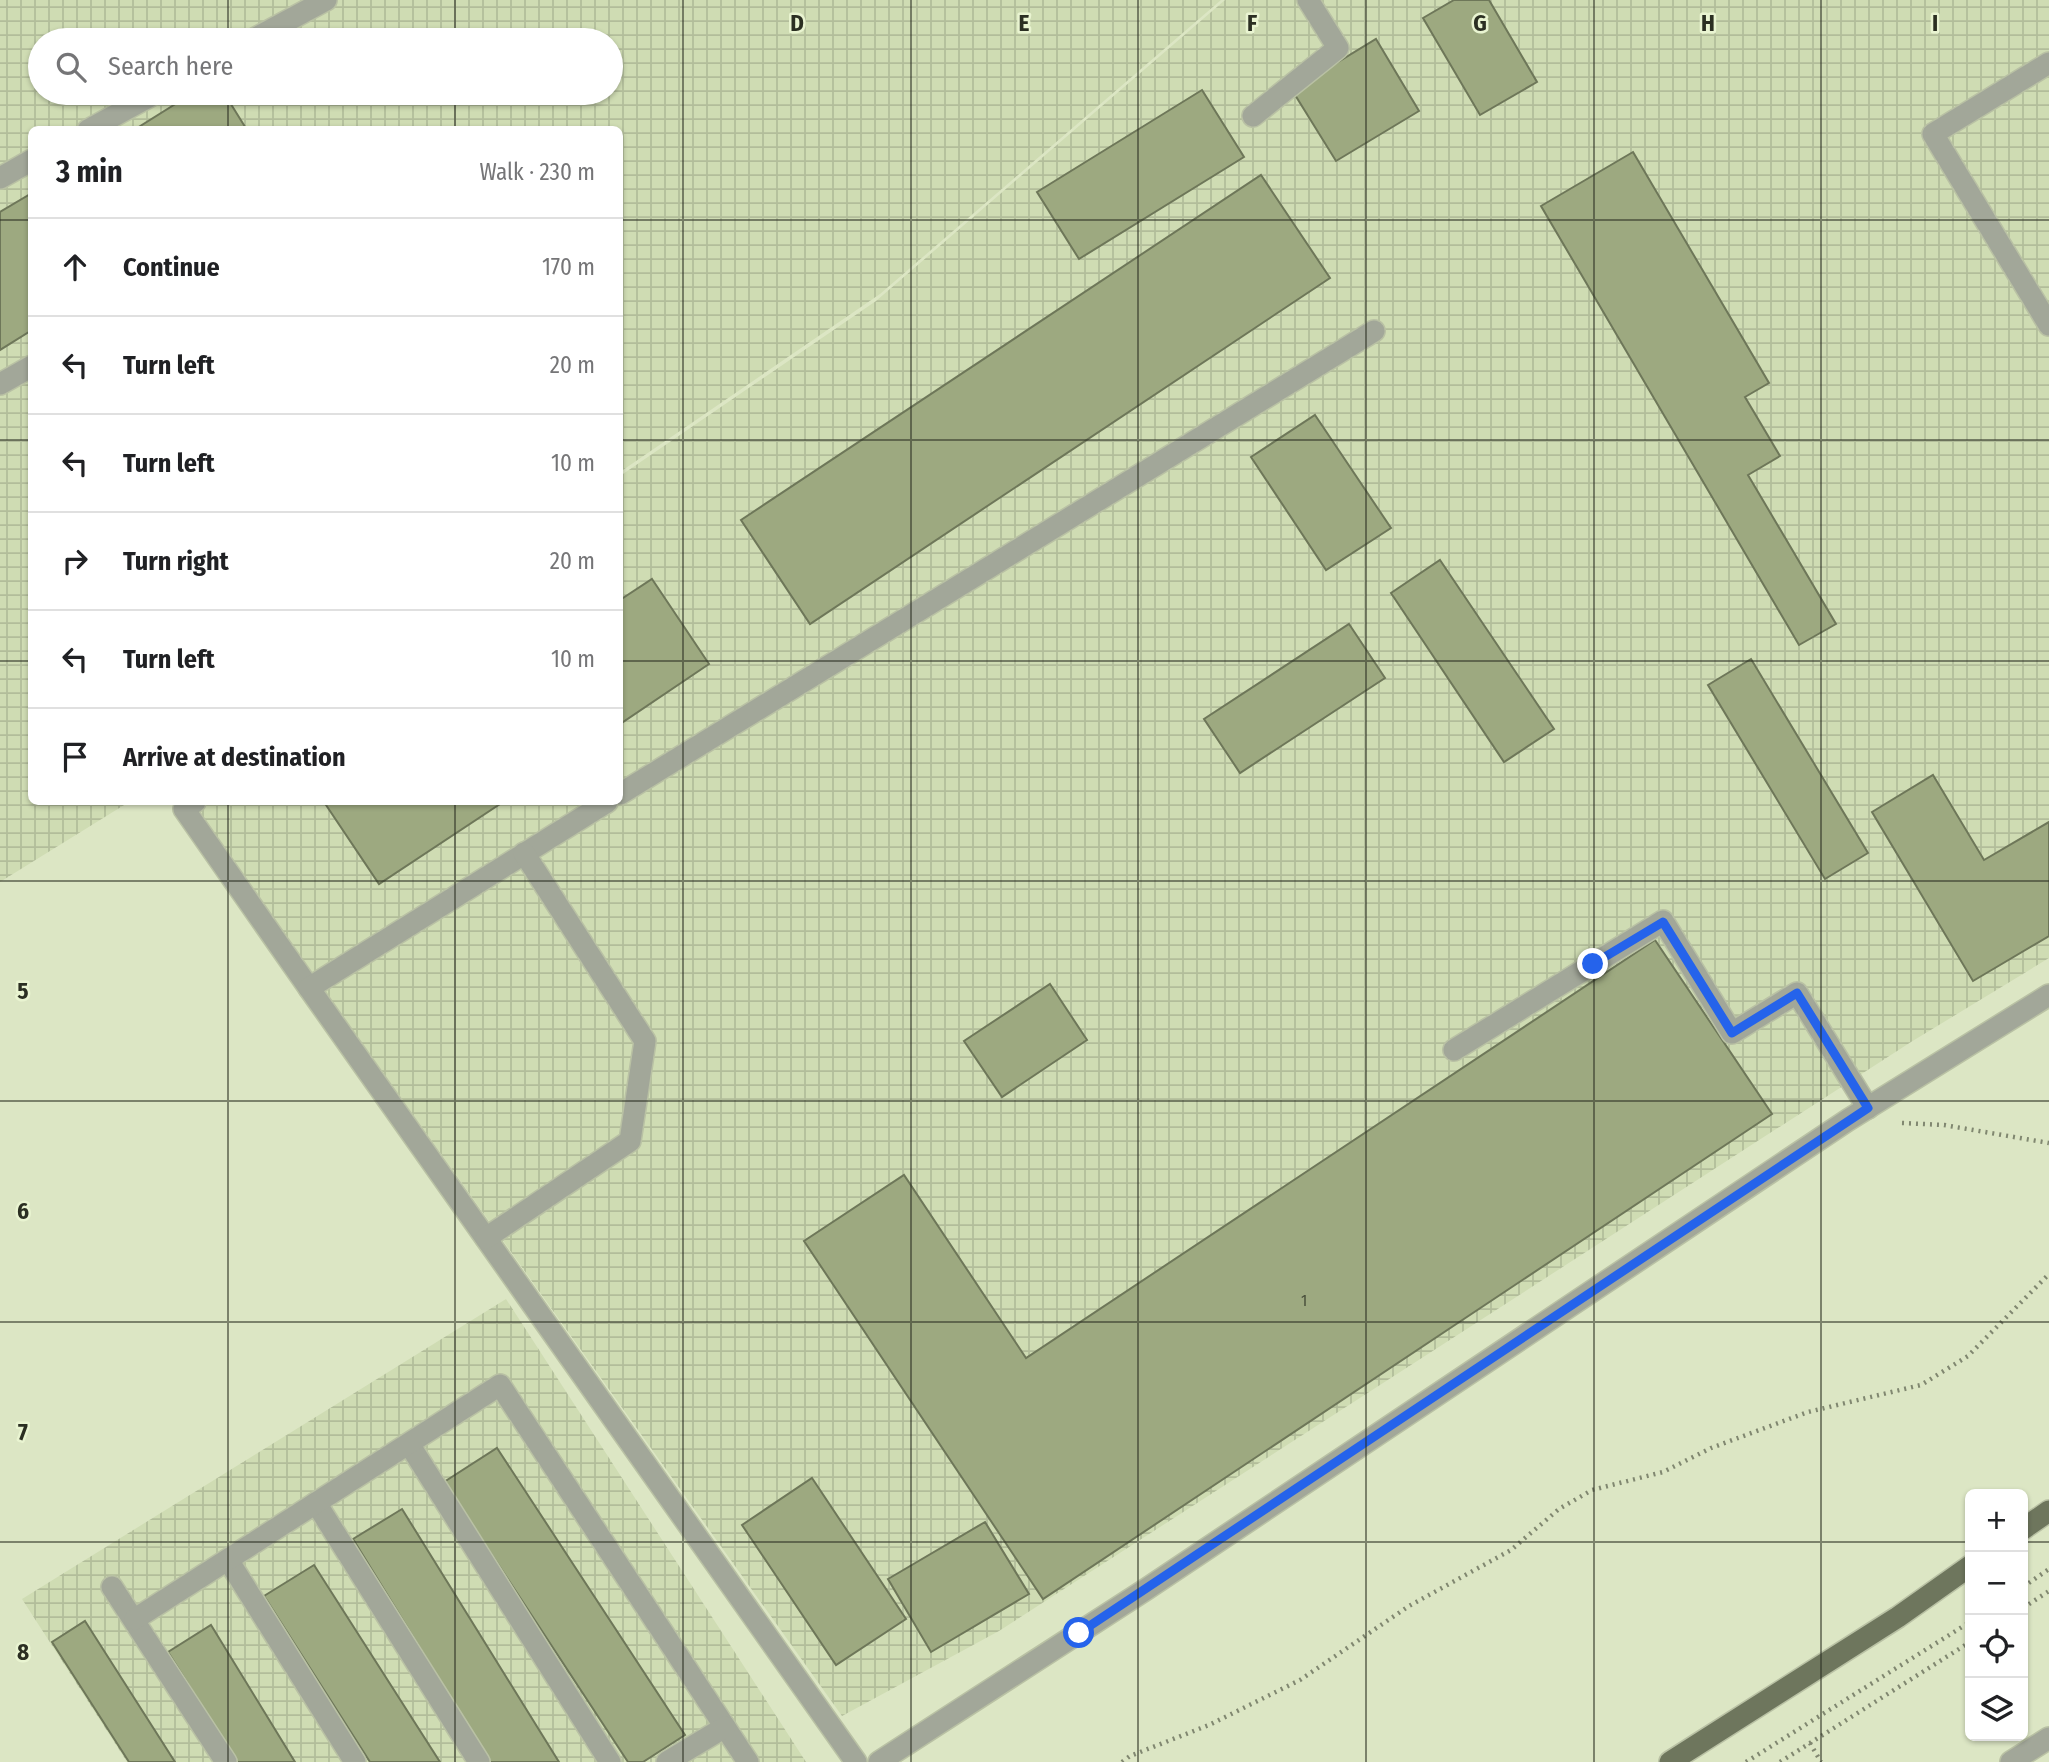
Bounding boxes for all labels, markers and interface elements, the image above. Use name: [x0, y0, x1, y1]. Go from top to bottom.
text: D: [790, 9, 804, 37]
text: E: [1019, 9, 1030, 37]
text: F: [1247, 9, 1257, 37]
text: G: [1473, 9, 1487, 37]
text: H: [1701, 9, 1715, 37]
text: I: [1932, 9, 1938, 37]
search box: [28, 28, 623, 105]
icon: search: [52, 48, 90, 86]
text: Search here: [108, 51, 233, 82]
text: 3 min: [56, 154, 123, 190]
text: Walk · 230 m: [479, 158, 595, 186]
icon: ahead: [56, 248, 94, 286]
text: Continue: [123, 252, 220, 283]
text: 170 m: [542, 253, 595, 281]
icon: left: [56, 346, 94, 384]
text: Turn left: [123, 350, 215, 381]
text: 20 m: [550, 351, 595, 379]
icon: left: [56, 444, 94, 482]
text: Turn left: [123, 448, 215, 479]
text: 10 m: [551, 449, 595, 477]
icon: right: [56, 542, 94, 580]
text: Turn right: [123, 546, 229, 577]
text: 20 m: [550, 547, 595, 575]
icon: left: [56, 640, 94, 678]
text: Turn left: [123, 644, 215, 675]
text: 10 m: [551, 645, 595, 673]
icon: arrive: [56, 738, 94, 776]
text: Arrive at destination: [123, 742, 346, 773]
route end: [1577, 948, 1608, 979]
text: 5: [17, 977, 29, 1005]
text: 6: [17, 1197, 29, 1225]
house number: 1: [1301, 1291, 1307, 1310]
text: 7: [18, 1418, 28, 1446]
map controls: [1965, 1489, 2028, 1741]
button: +: [1965, 1489, 2028, 1552]
button: −: [1965, 1552, 2028, 1615]
button: locate: [1965, 1615, 2028, 1678]
route start: [1063, 1617, 1094, 1648]
text: 8: [17, 1638, 29, 1666]
button: layers: [1965, 1678, 2028, 1741]

